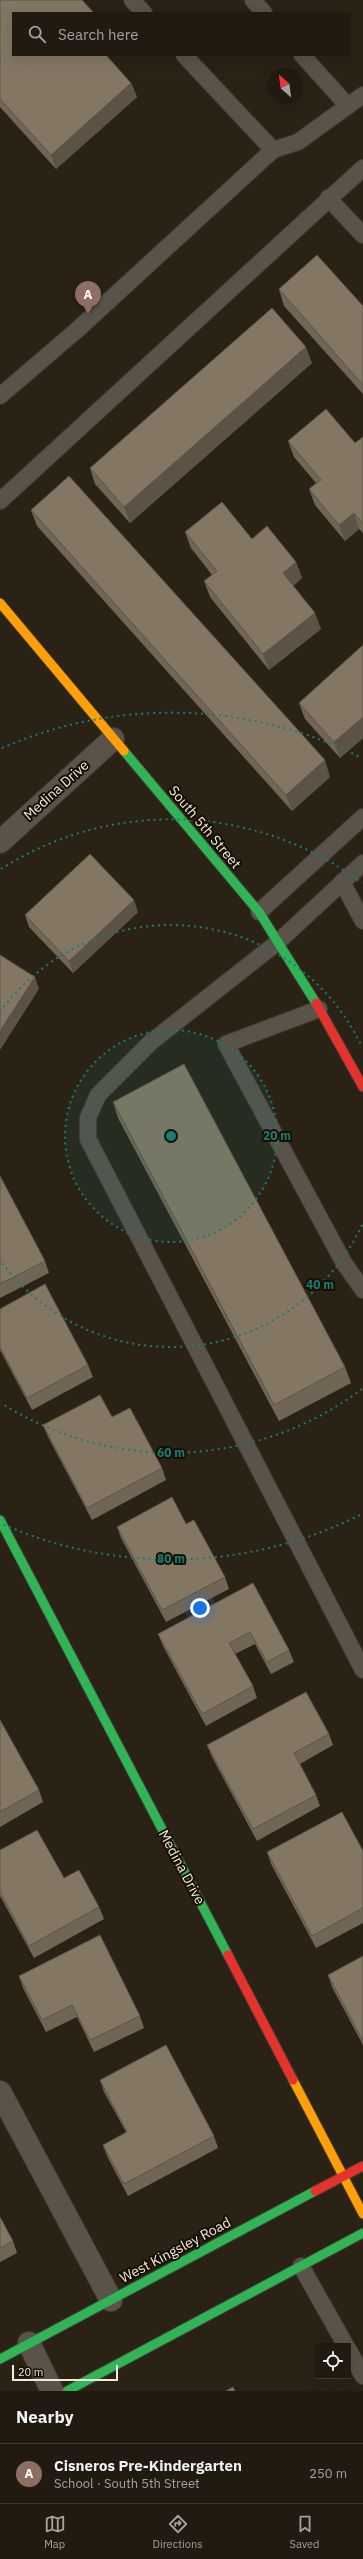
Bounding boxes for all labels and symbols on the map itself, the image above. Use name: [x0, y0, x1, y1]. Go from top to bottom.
north arrow: [267, 68, 303, 104]
pin: A: [75, 281, 101, 314]
street label: Medina Drive: [20, 756, 93, 824]
street label: South 5th Street: [165, 782, 245, 872]
text: 20 m: [263, 1128, 291, 1143]
centre of rings: [164, 1129, 178, 1143]
text: 40 m: [306, 1277, 334, 1292]
text: 60 m: [157, 1445, 185, 1460]
text: 80 m: [157, 1551, 185, 1566]
your location: [190, 1598, 210, 1618]
street label: Medina Drive: [155, 1827, 209, 1908]
street label: West Kingsley Road: [116, 2213, 234, 2287]
scale bar: [12, 2363, 118, 2382]

